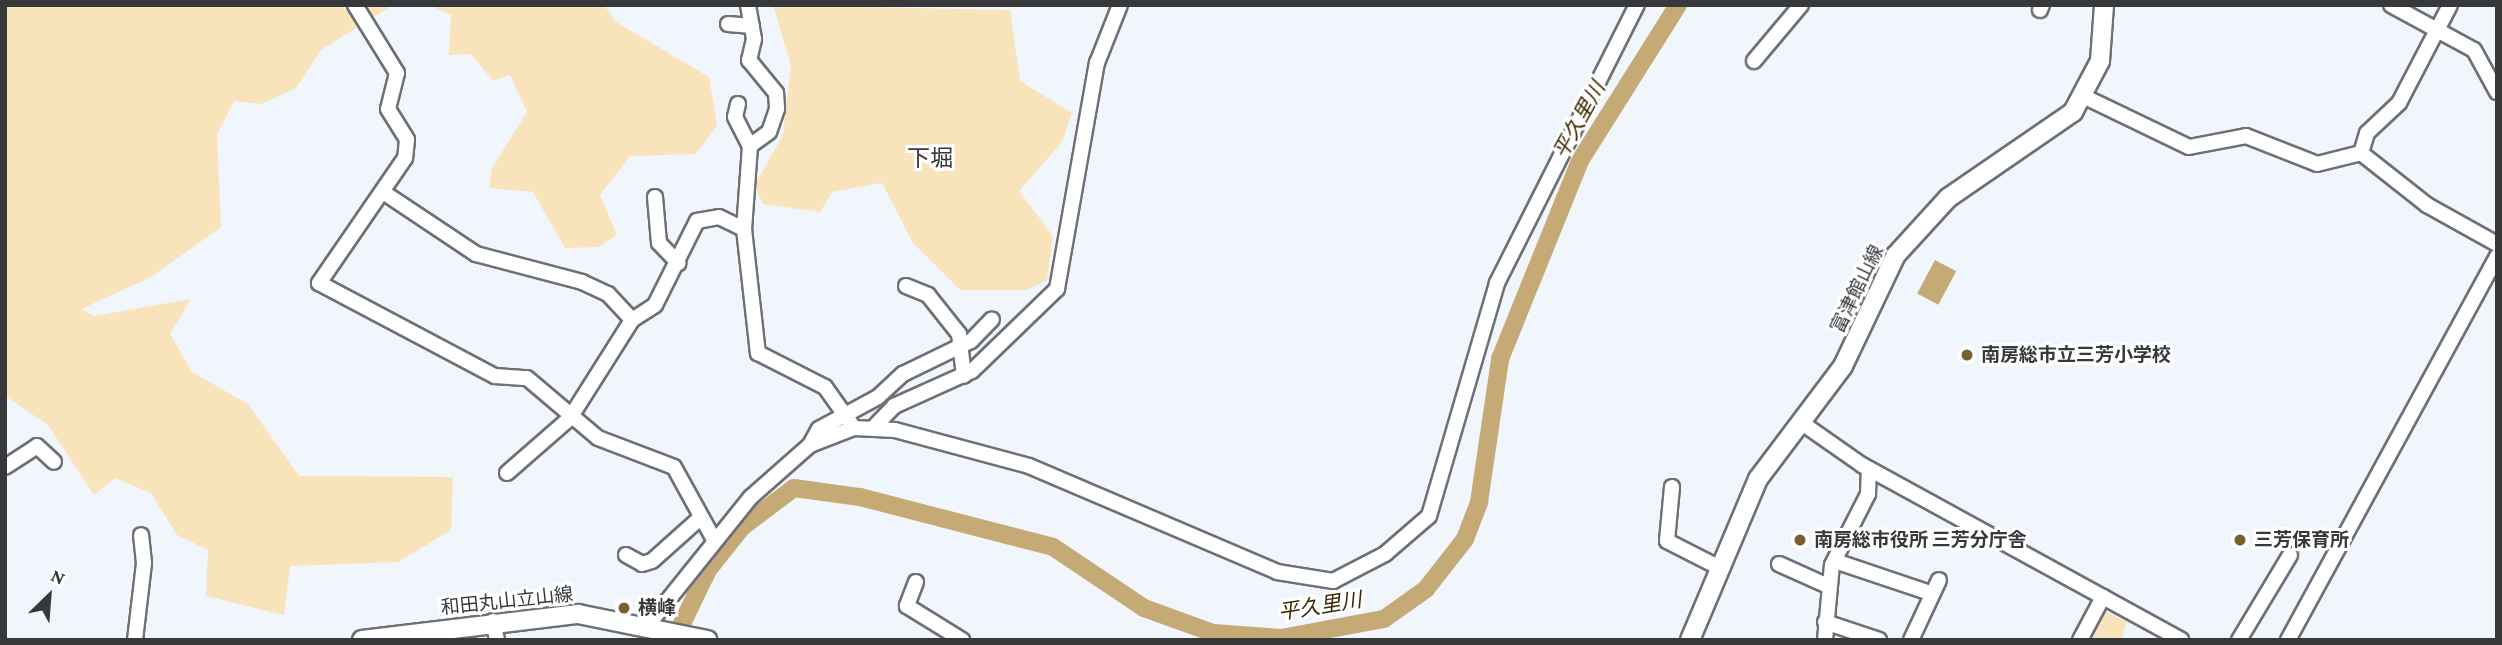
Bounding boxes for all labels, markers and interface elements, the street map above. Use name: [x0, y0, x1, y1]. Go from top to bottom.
water label: 平久里川: [1548, 77, 1610, 163]
district label: 下堀: [907, 144, 953, 172]
street label: 富津館山線: [1826, 241, 1888, 337]
place label: 南房総市立三芳小学校: [1981, 344, 2171, 366]
marker: 南房総市立三芳小学校: [1959, 347, 1975, 363]
place label: 南房総市役所 三芳分庁舎: [1814, 529, 2027, 551]
place label: 三芳保育所: [2254, 529, 2349, 551]
marker: 南房総市役所 三芳分庁舎: [1792, 532, 1808, 548]
marker: 三芳保育所: [2232, 532, 2248, 548]
north arrow: [14, 561, 84, 631]
text: N: [48, 564, 68, 589]
street label: 和田丸山立山線: [440, 583, 574, 619]
water label: 平久里川: [1277, 587, 1363, 625]
place label: 横峰: [638, 597, 676, 619]
marker: 横峰: [616, 600, 632, 616]

